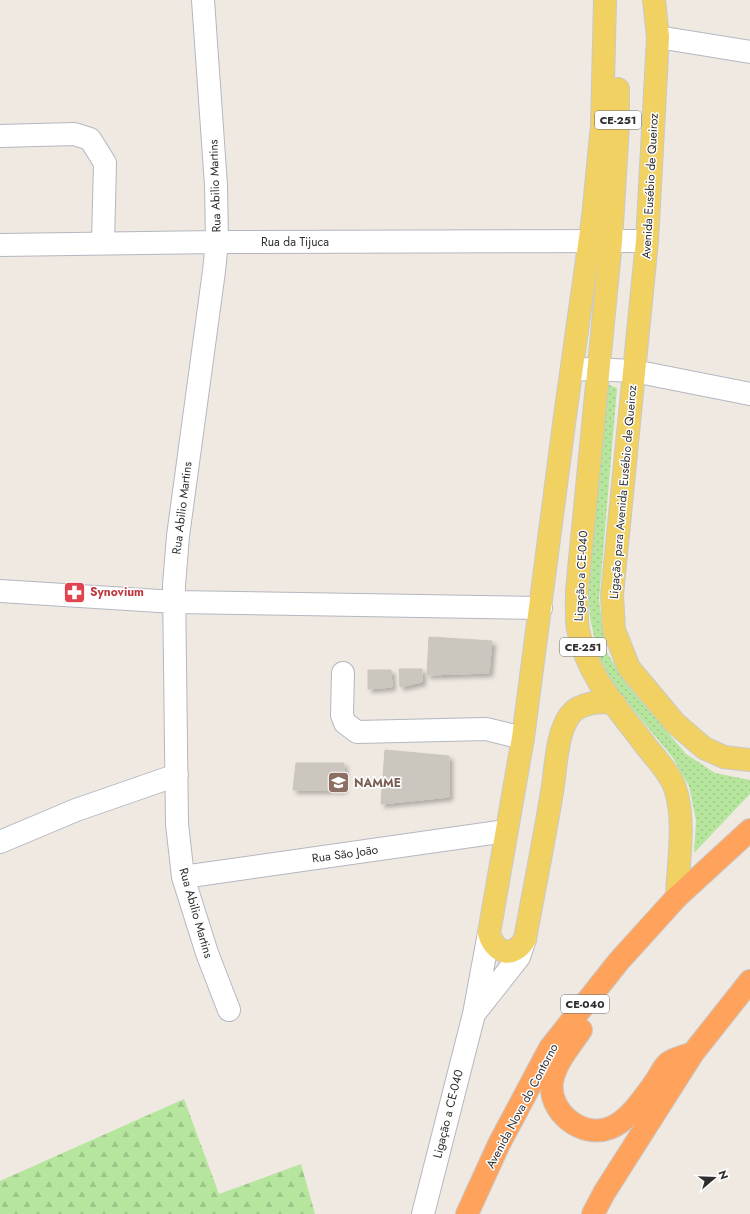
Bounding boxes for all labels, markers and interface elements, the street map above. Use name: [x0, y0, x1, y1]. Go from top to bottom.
road number: CE-251: [595, 111, 641, 129]
street label: Avenida Eusébio de Queiroz: [637, 112, 663, 259]
street label: Rua Abilio Martins: [204, 139, 226, 233]
street label: Rua da Tijuca: [261, 233, 329, 251]
street label: Ligação para Avenida Eusébio de Queiroz: [605, 384, 641, 600]
street label: Rua Abilio Martins: [167, 461, 197, 555]
street label: Ligação a CE-040: [570, 530, 592, 622]
pharmacy icon: Synovium: [62, 579, 88, 605]
place label: Synovium: [90, 583, 144, 601]
road number: CE-251: [560, 638, 606, 656]
school or university icon: NAMME: [325, 770, 351, 796]
place label: NAMME: [354, 774, 401, 792]
street label: Rua São João: [311, 840, 380, 868]
street label: Rua Abilio Martins: [175, 866, 218, 960]
road number: CE-040: [561, 995, 609, 1013]
street label: Avenida Nova do Contorno: [481, 1040, 563, 1172]
street label: Ligação a CE-040: [428, 1068, 468, 1160]
north arrow: [694, 1158, 734, 1198]
text: N: [714, 1168, 732, 1181]

